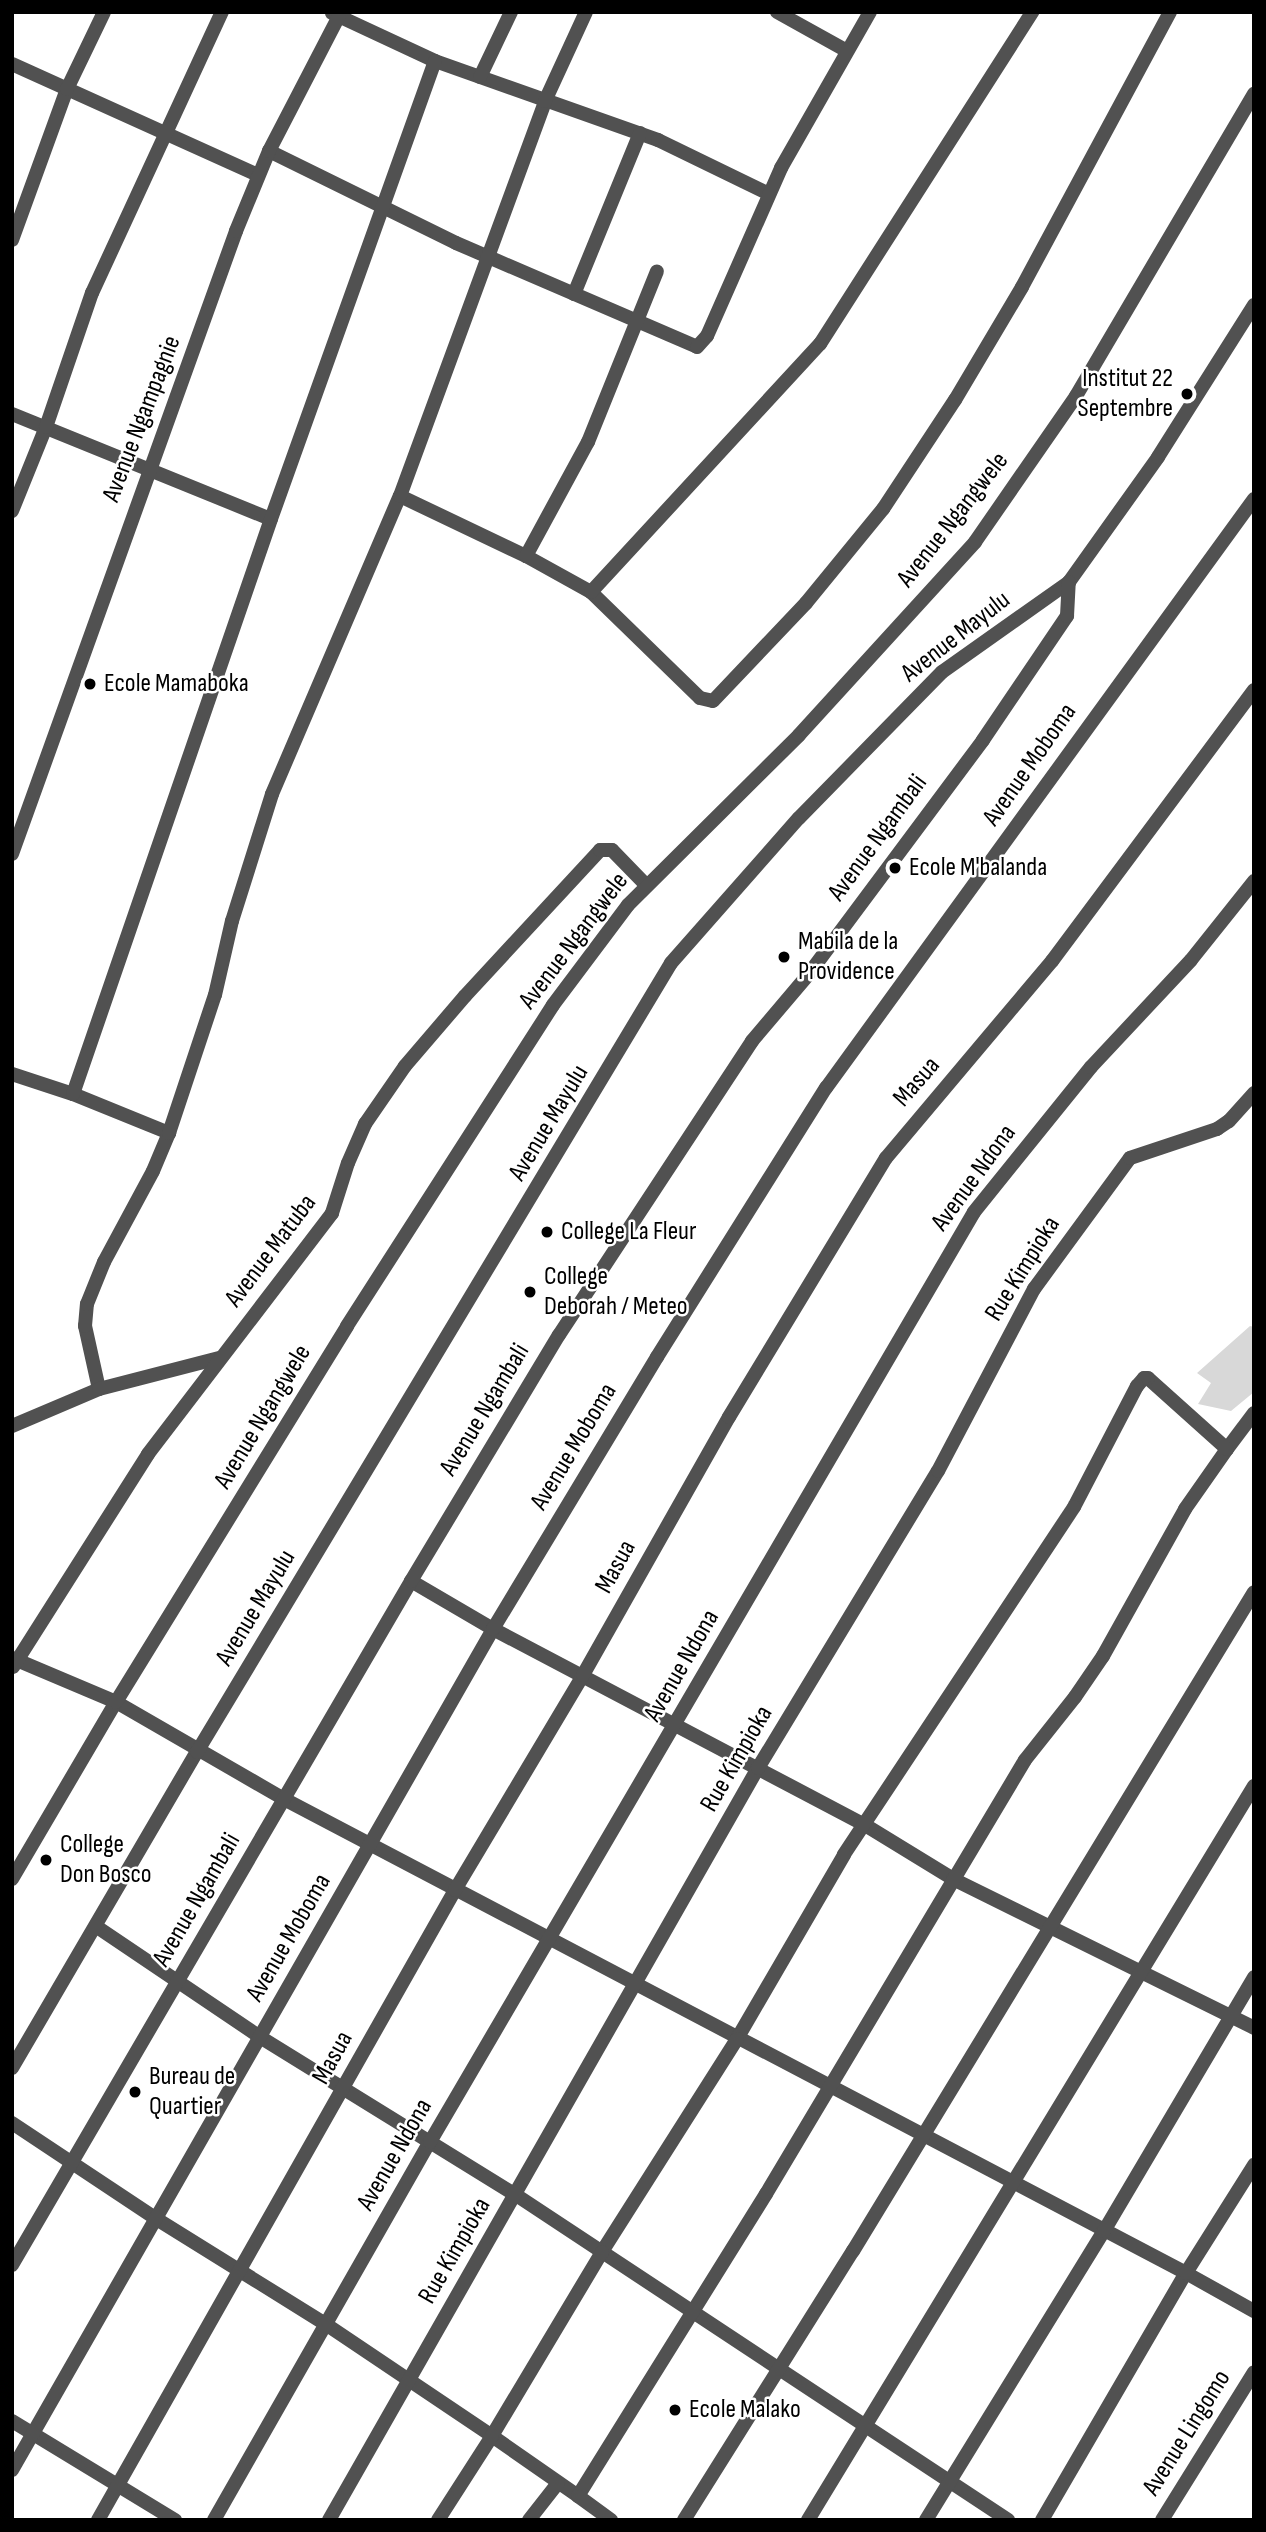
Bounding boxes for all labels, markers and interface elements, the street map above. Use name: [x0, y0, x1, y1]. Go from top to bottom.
street label: Avenue Ngampagnie: [96, 332, 188, 506]
place label: Institut 22 Septembre: [1078, 363, 1173, 424]
marker: Institut 22 Septembre: [1179, 386, 1195, 402]
street label: Avenue Ngangwele: [891, 446, 1015, 594]
street label: Avenue Mayulu: [895, 585, 1017, 689]
place label: Ecole Mamaboka: [104, 668, 249, 700]
marker: Ecole Mamaboka: [82, 676, 98, 692]
street label: Avenue Moboma: [976, 698, 1084, 832]
street label: Avenue Ngambali: [822, 769, 934, 907]
place label: Ecole M'balanda: [909, 852, 1047, 884]
marker: Ecole M'balanda: [887, 860, 903, 876]
street label: Avenue Ngangwele: [513, 867, 635, 1015]
place label: Mabila de la Providence: [798, 926, 898, 988]
marker: Mabila de la Providence: [776, 949, 792, 965]
street label: Masua: [887, 1051, 947, 1113]
street label: Avenue Mayulu: [502, 1059, 596, 1187]
street label: Avenue Ndona: [925, 1119, 1023, 1237]
street label: Avenue Matuba: [219, 1189, 323, 1313]
street label: Rue Kimpioka: [979, 1211, 1067, 1327]
place label: College La Fleur: [561, 1216, 696, 1248]
marker: College La Fleur: [539, 1224, 555, 1240]
place label: College Deborah / Meteo: [544, 1261, 688, 1322]
marker: College Deborah / Meteo: [522, 1284, 538, 1300]
street label: Avenue Ngambali: [433, 1338, 537, 1482]
street label: Avenue Ngangwele: [208, 1339, 318, 1495]
street label: Avenue Moboma: [524, 1378, 624, 1516]
street label: Masua: [589, 1535, 643, 1599]
street label: Avenue Mayulu: [209, 1544, 303, 1672]
street label: Avenue Ndona: [638, 1605, 726, 1727]
street label: Rue Kimpioka: [694, 1700, 780, 1818]
street label: Avenue Ngambali: [146, 1828, 248, 1972]
place label: College Don Bosco: [60, 1829, 152, 1890]
marker: College Don Bosco: [38, 1852, 54, 1868]
street label: Avenue Moboma: [240, 1869, 338, 2007]
street label: Masua: [306, 2026, 360, 2090]
place label: Bureau de Quartier: [149, 2061, 235, 2122]
marker: Bureau de Quartier: [127, 2084, 143, 2100]
street label: Avenue Ndona: [351, 2094, 439, 2216]
street label: Rue Kimpioka: [412, 2192, 498, 2310]
street label: Avenue Lingomo: [1136, 2365, 1238, 2501]
place label: Ecole Malako: [689, 2394, 801, 2426]
marker: Ecole Malako: [667, 2402, 683, 2418]

